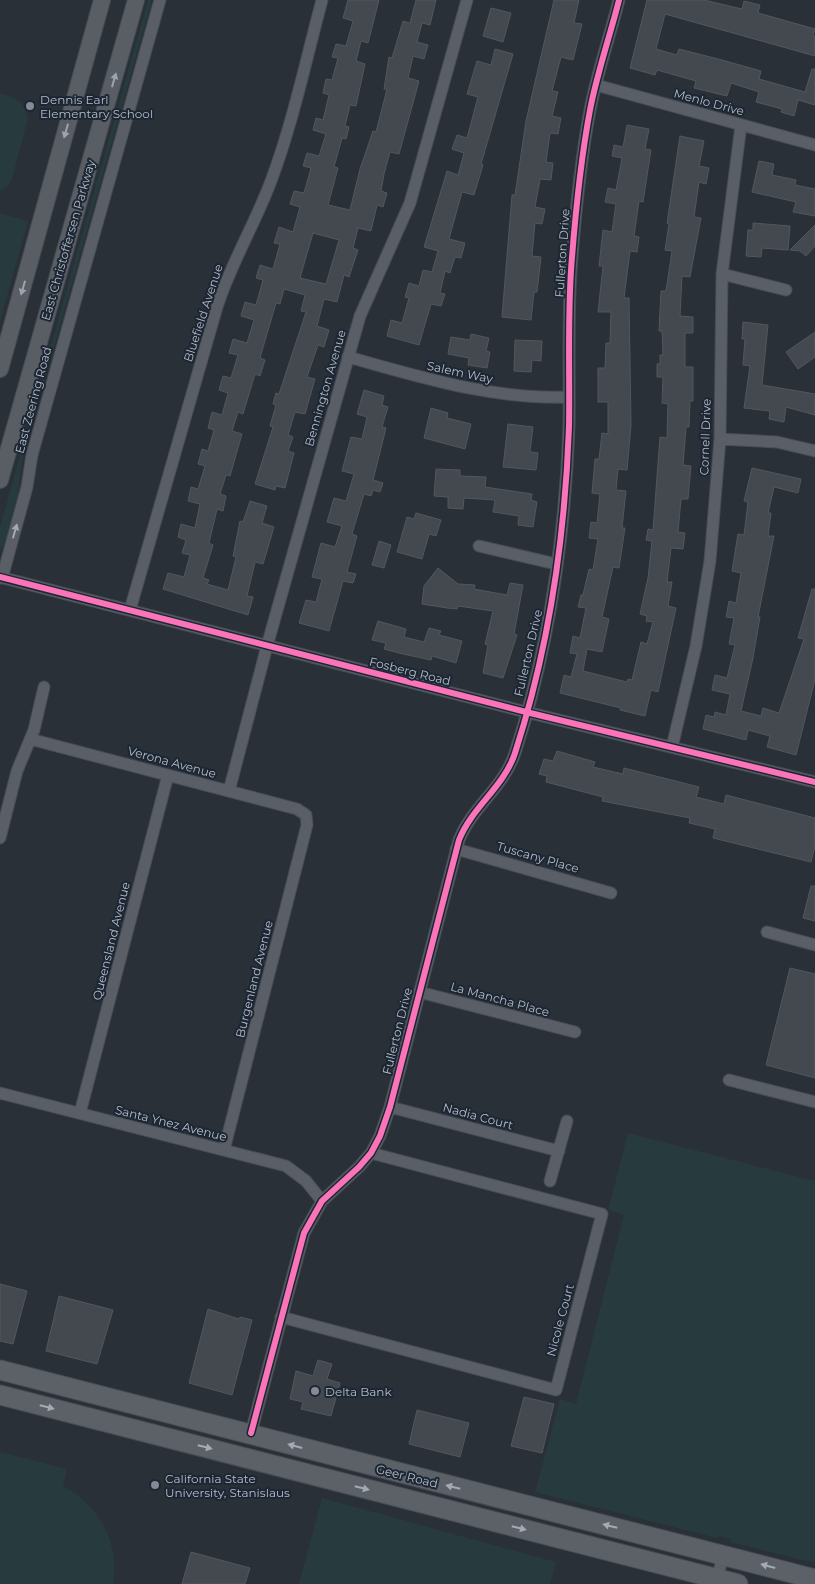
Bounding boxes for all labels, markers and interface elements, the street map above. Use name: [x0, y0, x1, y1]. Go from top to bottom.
one-way arrow: [110, 72, 118, 87]
street label: Menlo Drive: [672, 85, 746, 119]
place label: Dennis Earl Elementary School: [40, 92, 153, 121]
marker: Dennis Earl Elementary School: [24, 100, 36, 112]
one-way arrow: [62, 124, 70, 139]
street label: East Christoffersen Parkway: [38, 157, 98, 322]
street label: Fullerton Drive: [551, 208, 573, 298]
street label: Bluefield Avenue: [180, 262, 226, 364]
one-way arrow: [18, 280, 26, 295]
street label: Bennington Avenue: [301, 328, 349, 448]
street label: East Zeering Road: [12, 345, 54, 455]
street label: Salem Way: [426, 358, 495, 386]
street label: Cornell Drive: [696, 398, 714, 476]
one-way arrow: [11, 523, 19, 538]
street label: Fullerton Drive: [511, 608, 545, 698]
street label: Fosberg Road: [368, 654, 452, 688]
street label: Verona Avenue: [126, 743, 218, 781]
street label: Tuscany Place: [495, 838, 581, 876]
street label: Queensland Avenue: [89, 880, 133, 1002]
street label: Burgenland Avenue: [232, 919, 276, 1039]
street label: La Mancha Place: [449, 979, 551, 1019]
street label: Fullerton Drive: [379, 986, 415, 1076]
street label: Nadia Court: [441, 1099, 515, 1133]
street label: Santa Ynez Avenue: [114, 1102, 228, 1144]
street label: Nicole Court: [543, 1282, 577, 1358]
place label: Delta Bank: [325, 1384, 392, 1399]
marker: Delta Bank: [309, 1385, 321, 1397]
one-way arrow: [40, 1403, 55, 1411]
one-way arrow: [288, 1441, 303, 1449]
one-way arrow: [197, 1443, 212, 1451]
street label: Geer Road: [375, 1461, 439, 1491]
place label: California State University, Stanislaus: [165, 1471, 290, 1500]
marker: California State University, Stanislaus: [149, 1479, 161, 1491]
one-way arrow: [445, 1483, 460, 1491]
one-way arrow: [355, 1484, 370, 1492]
one-way arrow: [603, 1522, 618, 1530]
one-way arrow: [512, 1524, 527, 1532]
one-way arrow: [760, 1562, 775, 1570]

